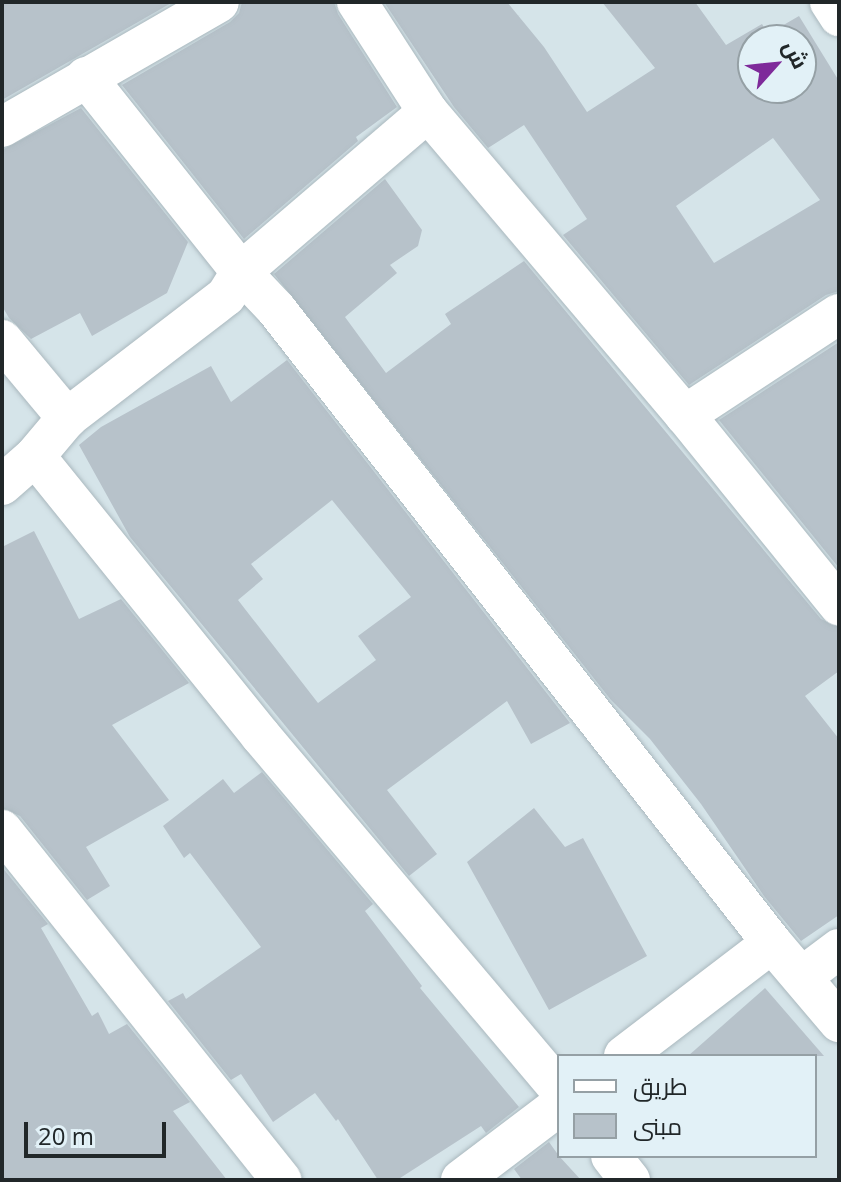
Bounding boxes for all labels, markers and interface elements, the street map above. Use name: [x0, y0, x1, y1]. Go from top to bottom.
north arrow: [737, 24, 817, 104]
text: ش: [777, 35, 816, 73]
legend: [557, 1054, 817, 1158]
text: طريق: [633, 1069, 688, 1102]
scale bar: [28, 1106, 170, 1156]
text: مبنى: [633, 1109, 682, 1142]
text: 20 m: [38, 1119, 94, 1152]

